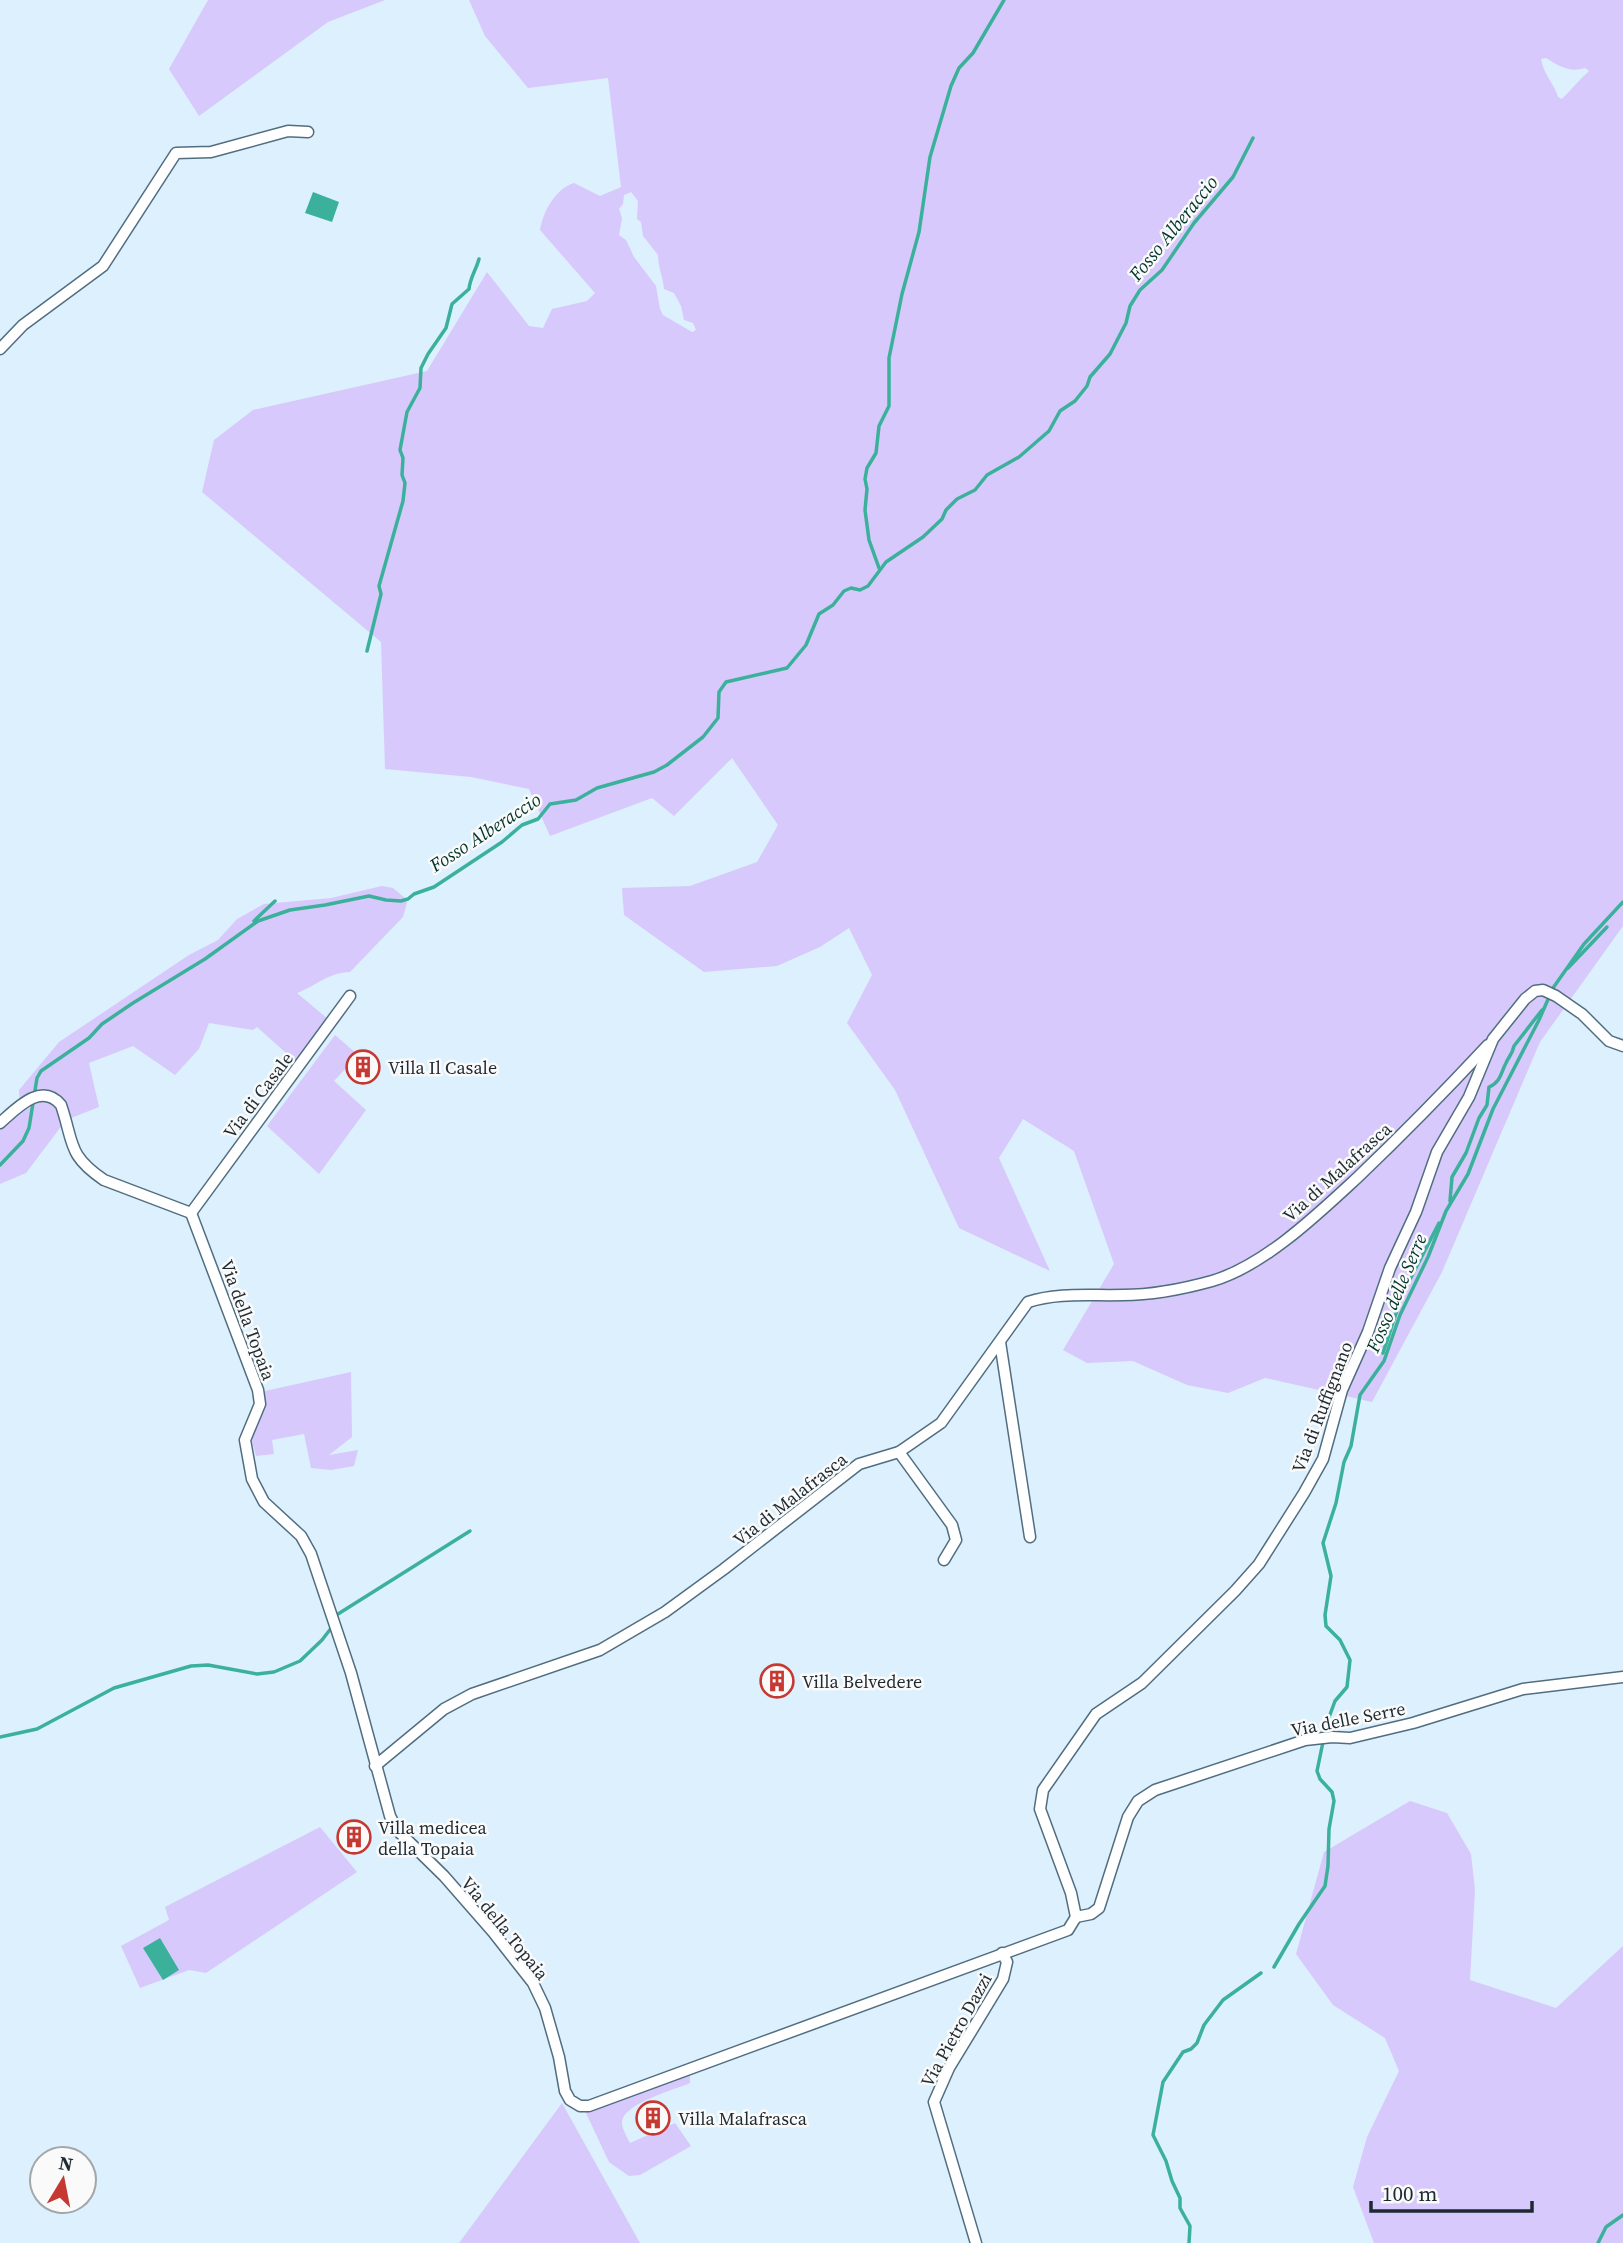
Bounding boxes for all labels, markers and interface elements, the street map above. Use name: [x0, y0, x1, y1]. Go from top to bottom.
water label: Fosso Alberaccio: [1122, 170, 1223, 287]
water label: Fosso Alberaccio: [423, 786, 546, 878]
street label: Via di Casale: [217, 1047, 299, 1143]
building icon: Villa Il Casale: [344, 1048, 382, 1086]
place label: Villa Il Casale: [388, 1055, 497, 1080]
street label: Via di Malafrasca: [1277, 1116, 1397, 1228]
water label: Fosso delle Serre: [1359, 1230, 1433, 1357]
street label: Via della Topaia: [215, 1256, 282, 1385]
street label: Via di Ruffignano: [1285, 1338, 1359, 1476]
street label: Via di Malafrasca: [728, 1446, 853, 1551]
building icon: Villa Belvedere: [758, 1662, 796, 1700]
place label: Villa Belvedere: [802, 1669, 922, 1694]
street label: Via delle Serre: [1289, 1696, 1407, 1742]
place label: Villa medicea della Topaia: [378, 1815, 488, 1861]
building icon: Villa medicea della Topaia: [335, 1818, 373, 1856]
street label: Via della Topaia: [455, 1871, 555, 1986]
street label: Via Pietro Dazzi: [914, 1969, 998, 2091]
building icon: Villa Malafrasca: [634, 2099, 672, 2137]
place label: Villa Malafrasca: [678, 2106, 808, 2131]
north arrow: [28, 2145, 98, 2215]
text: N: [57, 2149, 75, 2177]
scale bar: [1371, 2170, 1532, 2214]
text: 100 m: [1382, 2179, 1437, 2208]

